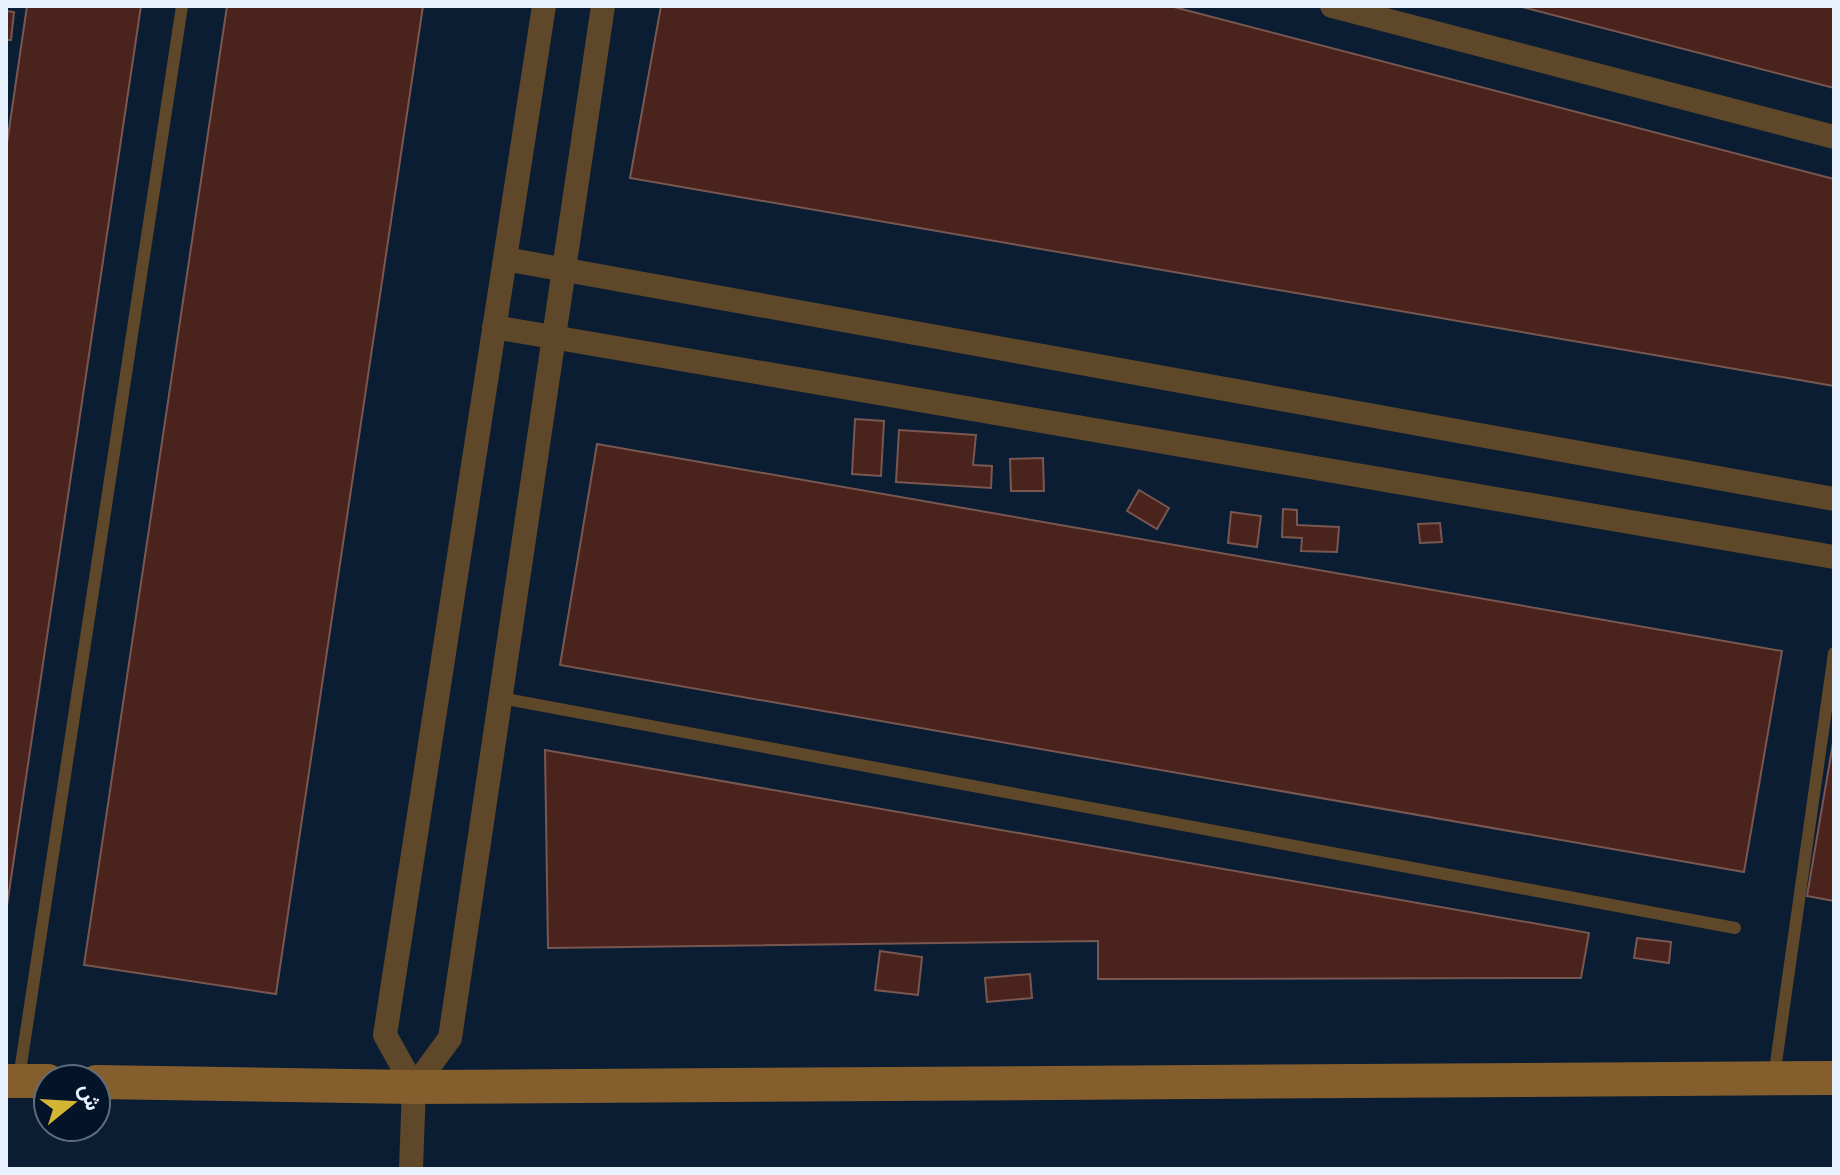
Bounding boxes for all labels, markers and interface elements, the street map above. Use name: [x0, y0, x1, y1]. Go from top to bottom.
north arrow: [32, 1063, 112, 1143]
text: ش: [74, 1080, 108, 1114]

